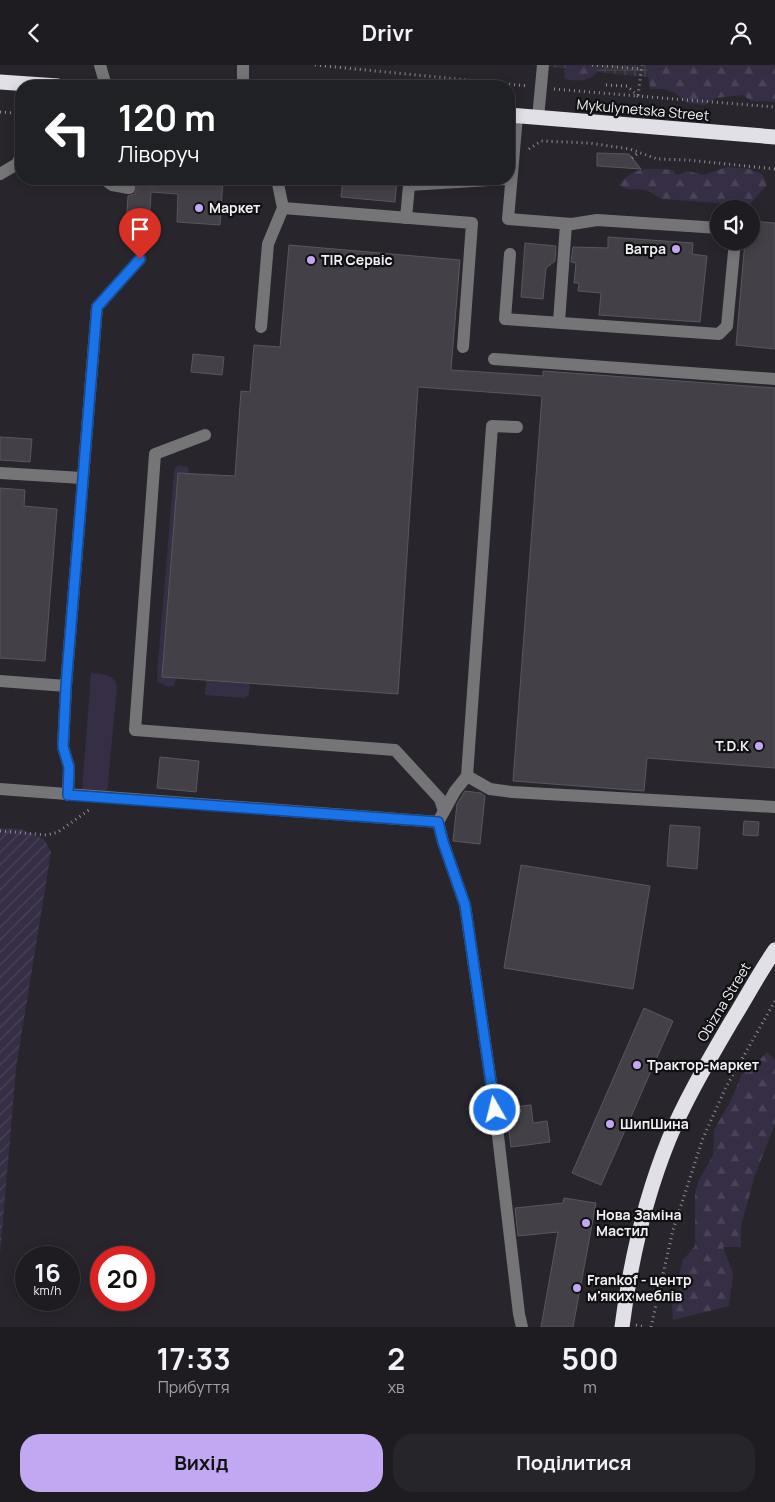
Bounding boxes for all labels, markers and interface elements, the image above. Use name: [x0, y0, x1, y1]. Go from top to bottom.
text: Drivr: [362, 18, 413, 48]
icon: back: [20, 19, 48, 47]
icon: person: [727, 19, 755, 47]
text: 120 m: [118, 94, 216, 142]
street label: Mykulynetska Street: [576, 94, 711, 125]
icon: left: [35, 100, 100, 165]
text: Ліворуч: [118, 139, 199, 169]
place label: Маркет: [209, 198, 261, 217]
map controls: [710, 200, 760, 250]
button: sound: [710, 200, 760, 250]
marker: Маркет: [193, 202, 205, 214]
pin: [119, 208, 161, 259]
icon: arrive: [126, 215, 154, 243]
place label: Ватра: [625, 239, 666, 258]
marker: Ватра: [670, 243, 682, 255]
place label: TIR Сервіс: [321, 250, 393, 269]
marker: TIR Сервіс: [305, 254, 317, 266]
place label: T.D.K: [715, 736, 750, 755]
marker: T.D.K: [753, 740, 765, 752]
street label: Obizna Street: [692, 958, 755, 1045]
place label: Трактор-маркет: [647, 1055, 760, 1074]
marker: Трактор-маркет: [631, 1059, 643, 1071]
position arrow: [468, 1083, 520, 1135]
place label: ШипШина: [620, 1114, 689, 1133]
marker: ШипШина: [604, 1118, 616, 1130]
place label: Нова Заміна Мастил: [596, 1205, 681, 1240]
marker: Нова Заміна Мастил: [580, 1217, 592, 1229]
speed limit sign: 20: [90, 1246, 155, 1311]
text: 16: [34, 1255, 61, 1290]
place label: Frankof - центр м'яких меблів: [587, 1270, 692, 1305]
text: km/h: [34, 1282, 61, 1299]
marker: Frankof - центр м'яких меблів: [571, 1282, 583, 1294]
text: 17:33: [156, 1338, 231, 1379]
text: 2: [387, 1338, 405, 1379]
text: 500: [562, 1338, 619, 1379]
text: Прибуття: [158, 1376, 230, 1398]
text: хв: [388, 1376, 405, 1398]
text: m: [583, 1376, 597, 1398]
button: Вихід: [20, 1434, 383, 1492]
button: Поділитися: [393, 1434, 755, 1492]

